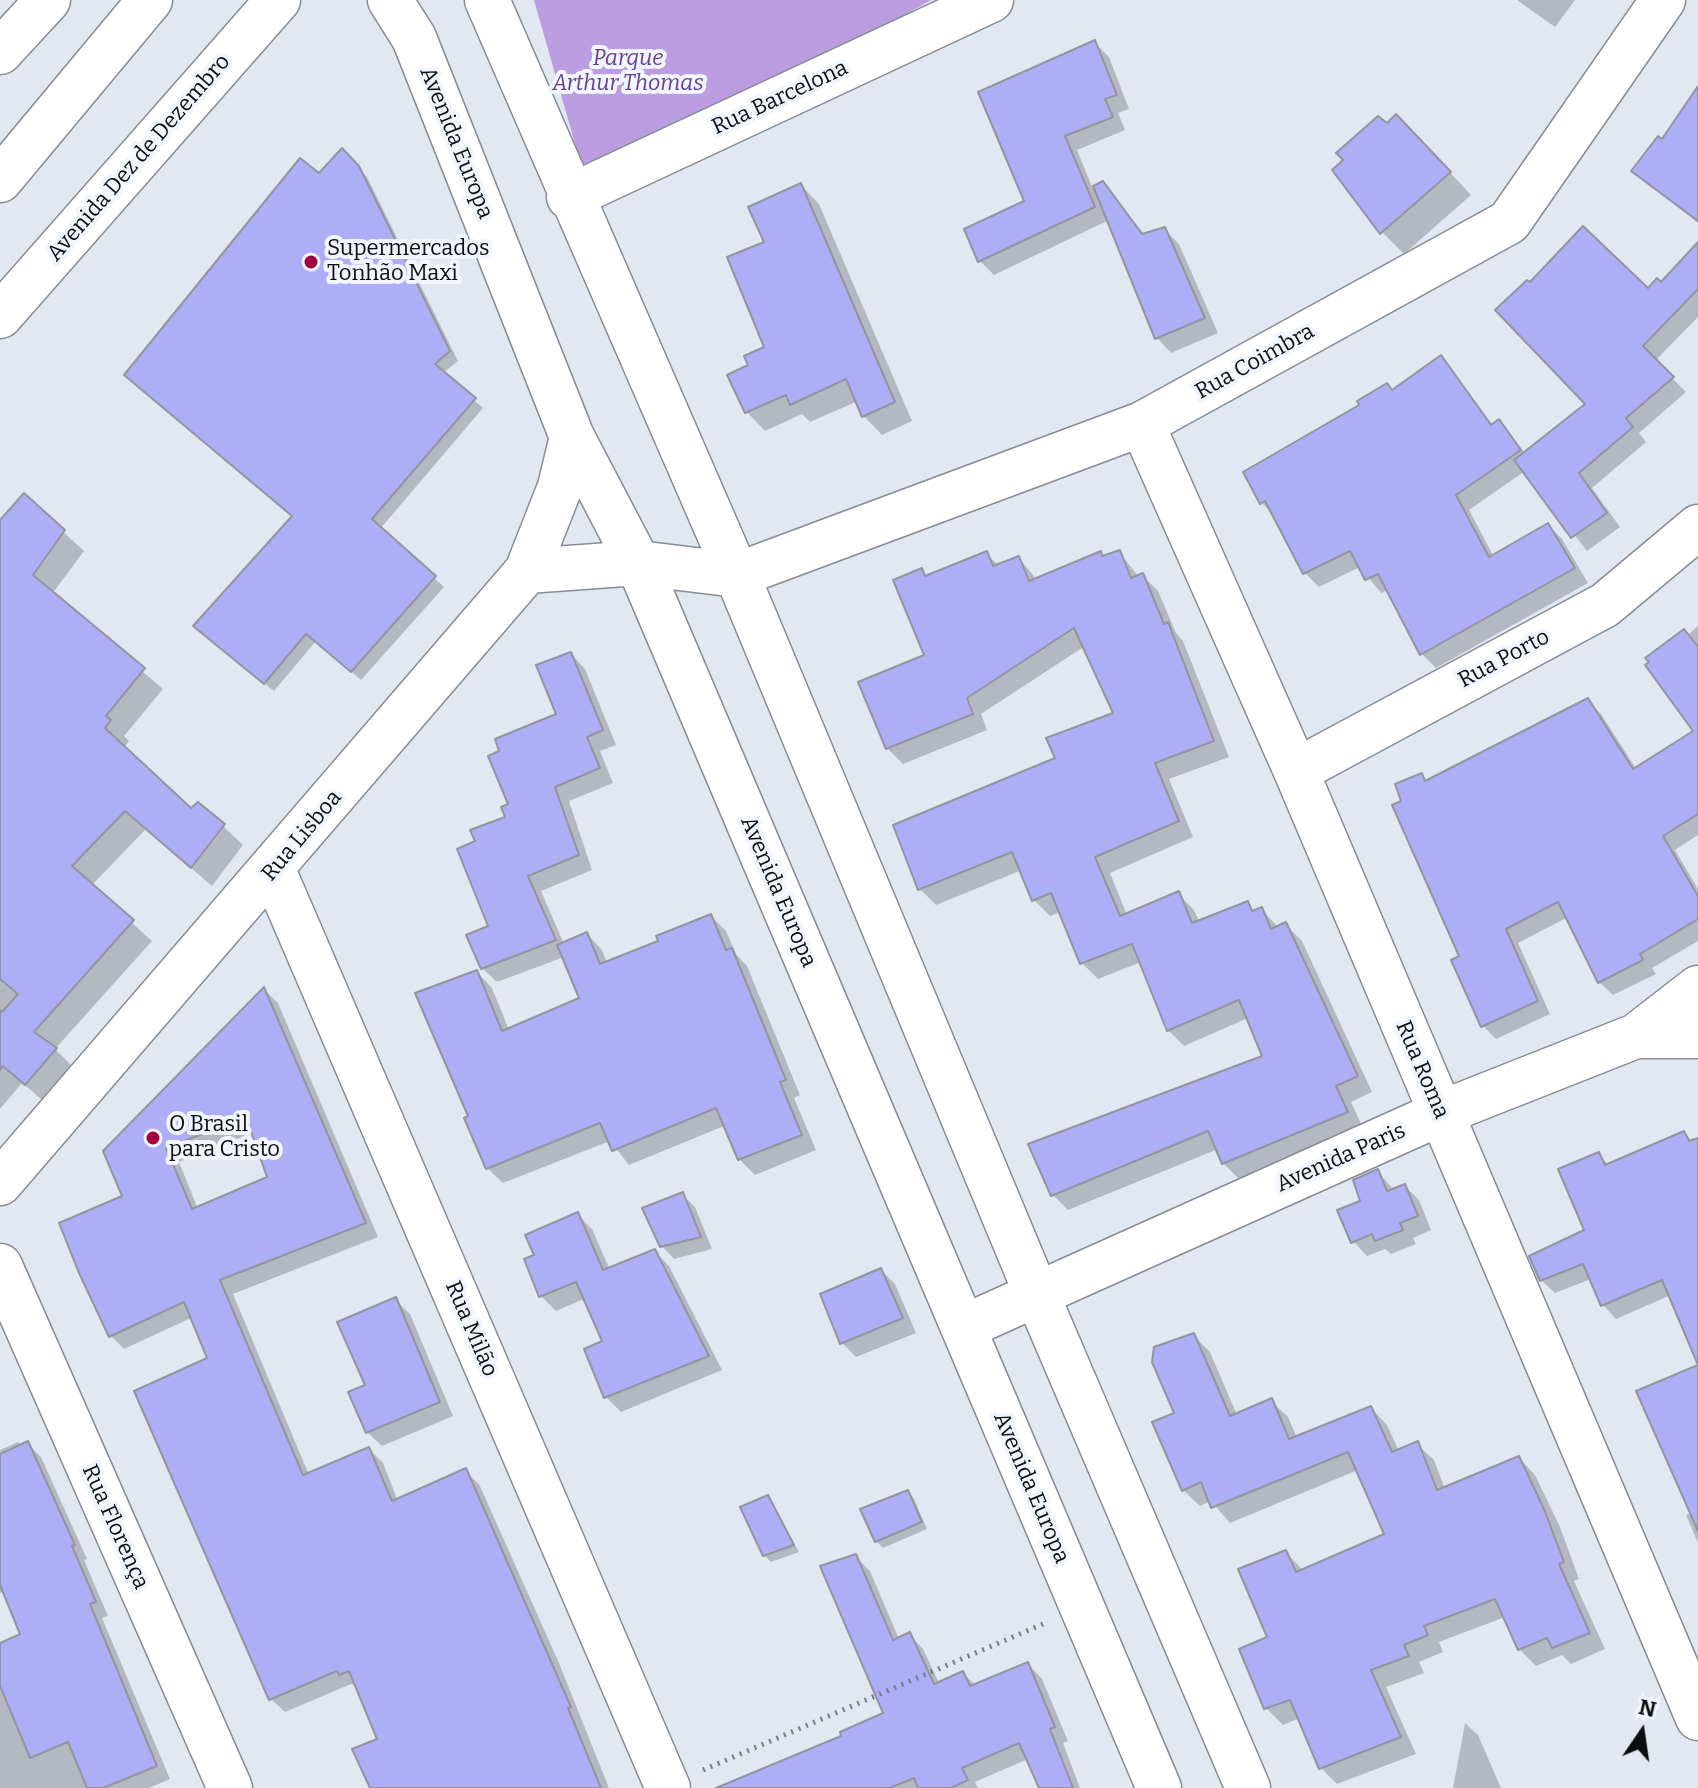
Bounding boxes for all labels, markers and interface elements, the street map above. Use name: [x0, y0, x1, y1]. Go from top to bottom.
park label: Parque Arthur Thomas: [552, 46, 704, 98]
street label: Avenida Dez de Dezembro: [42, 49, 236, 267]
street label: Rua Barcelona: [708, 55, 852, 141]
street label: Avenida Europa: [414, 63, 498, 223]
place label: Supermercados Tonhão Maxi: [327, 236, 489, 288]
marker: Supermercados Tonhão Maxi: [302, 253, 320, 271]
street label: Rua Coimbra: [1191, 319, 1319, 405]
street label: Rua Porto: [1454, 624, 1554, 694]
street label: Rua Lisboa: [256, 785, 348, 887]
street label: Avenida Europa: [734, 813, 822, 971]
street label: Rua Roma: [1390, 1017, 1454, 1123]
place label: O Brasil para Cristo: [169, 1112, 280, 1164]
street label: Avenida Paris: [1272, 1118, 1410, 1198]
marker: O Brasil para Cristo: [144, 1129, 162, 1147]
street label: Rua Milão: [439, 1277, 503, 1381]
street label: Avenida Europa: [987, 1409, 1075, 1567]
street label: Rua Florença: [76, 1461, 154, 1593]
north arrow: [1602, 1692, 1682, 1772]
text: N: [1636, 1693, 1659, 1723]

